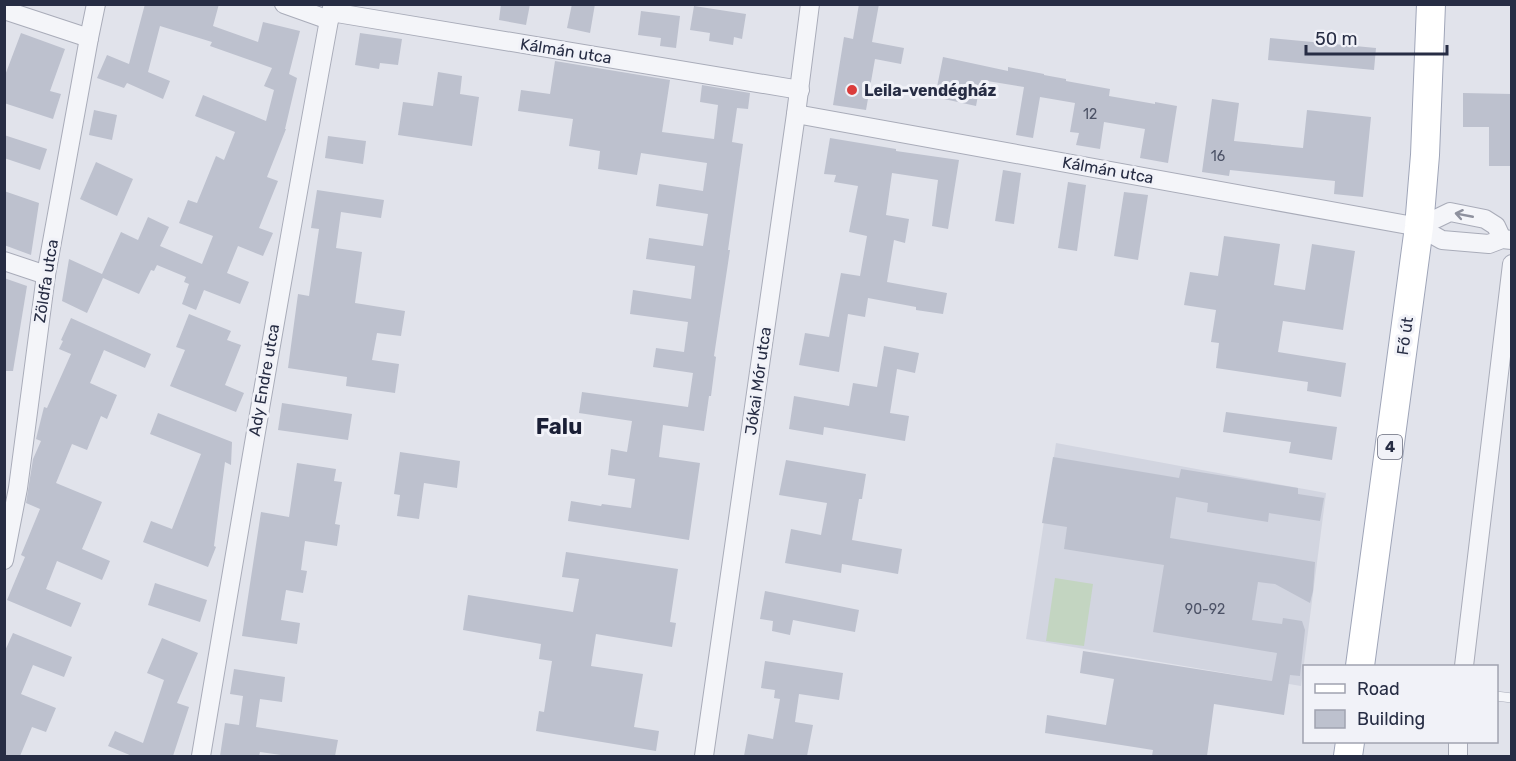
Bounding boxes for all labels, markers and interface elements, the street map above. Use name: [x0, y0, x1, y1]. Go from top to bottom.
scale bar: [1306, 18, 1447, 56]
text: 50 m: [1315, 28, 1358, 50]
street label: Kálmán utca: [519, 34, 613, 68]
place label: Leila-vendégház: [864, 81, 996, 100]
marker: Leila-vendégház: [845, 83, 859, 97]
house number: 12: [1083, 106, 1097, 123]
house number: 16: [1211, 148, 1225, 165]
street label: Kálmán utca: [1061, 153, 1155, 187]
one-way arrow: [1455, 208, 1474, 220]
street label: Zöldfa utca: [30, 238, 62, 324]
street label: Fő út: [1393, 316, 1417, 356]
street label: Ady Endre utca: [245, 322, 283, 438]
street label: Jókai Mór utca: [741, 326, 775, 436]
district label: Falu: [536, 413, 582, 440]
road number: 4: [1378, 435, 1402, 459]
house number: 90-92: [1185, 601, 1225, 618]
legend: [1303, 665, 1498, 743]
text: Road: [1357, 678, 1400, 700]
text: Building: [1357, 708, 1425, 730]

